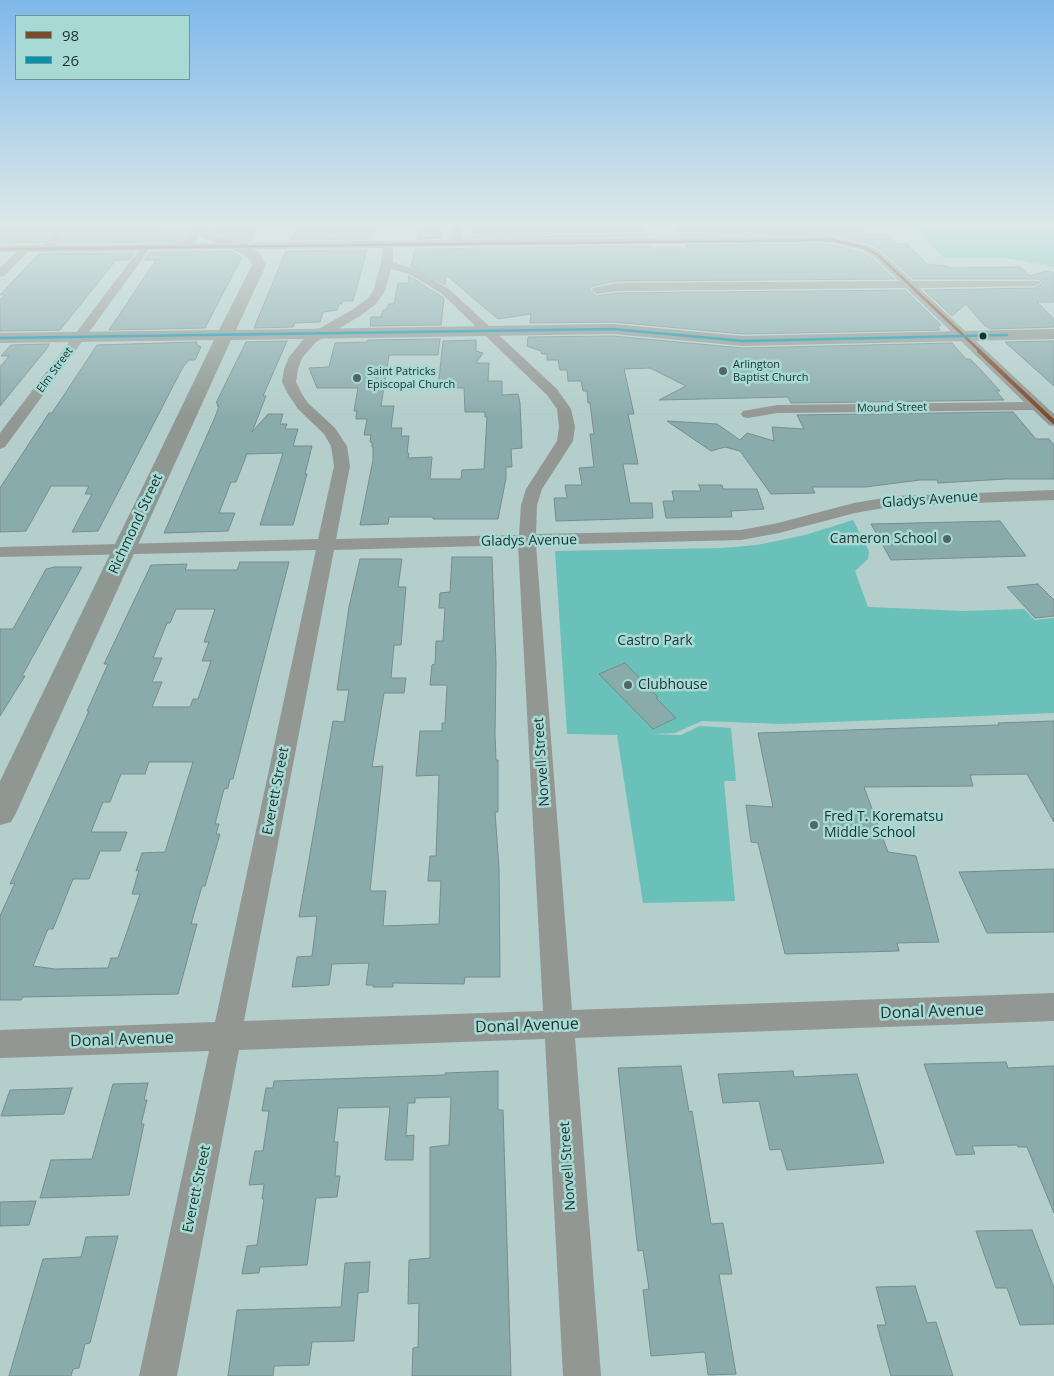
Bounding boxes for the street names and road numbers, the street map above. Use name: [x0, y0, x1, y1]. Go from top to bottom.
street label: Elm Street: [34, 345, 76, 395]
street label: Mound Street: [857, 401, 927, 415]
street label: Richmond Street: [105, 471, 167, 577]
street label: Gladys Avenue: [881, 488, 979, 512]
street label: Gladys Avenue: [481, 532, 577, 550]
street label: Norvell Street: [531, 717, 553, 807]
street label: Everett Street: [259, 746, 293, 836]
street label: Donal Avenue: [880, 1001, 984, 1023]
street label: Donal Avenue: [475, 1015, 579, 1037]
street label: Donal Avenue: [70, 1029, 174, 1051]
street label: Norvell Street: [557, 1121, 579, 1211]
street label: Everett Street: [180, 1144, 214, 1234]

